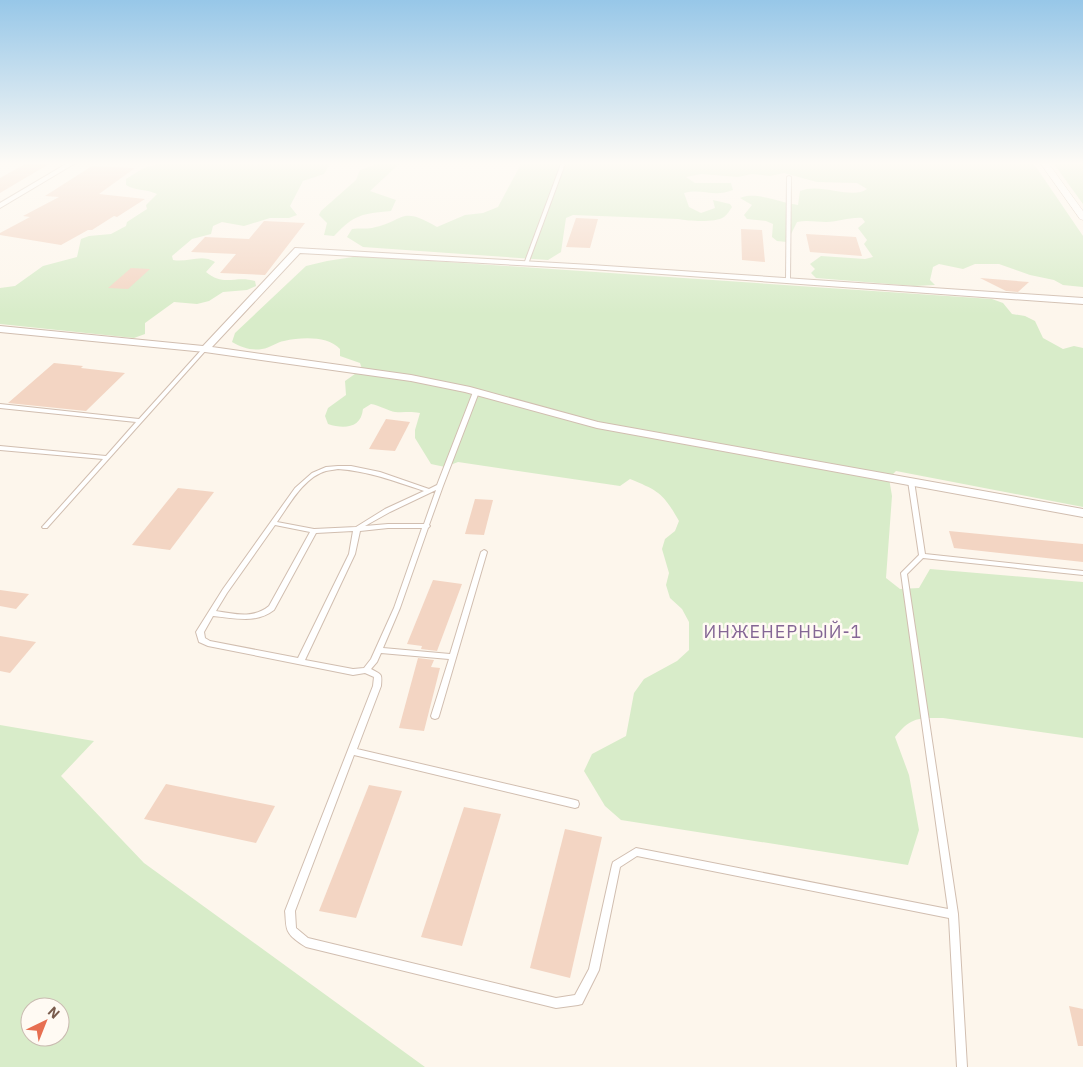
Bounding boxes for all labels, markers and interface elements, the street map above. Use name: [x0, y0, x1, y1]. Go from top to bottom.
district label: ИНЖЕНЕРНЫЙ-1: [704, 620, 862, 643]
north arrow: [20, 997, 70, 1047]
text: N: [44, 1002, 64, 1023]

